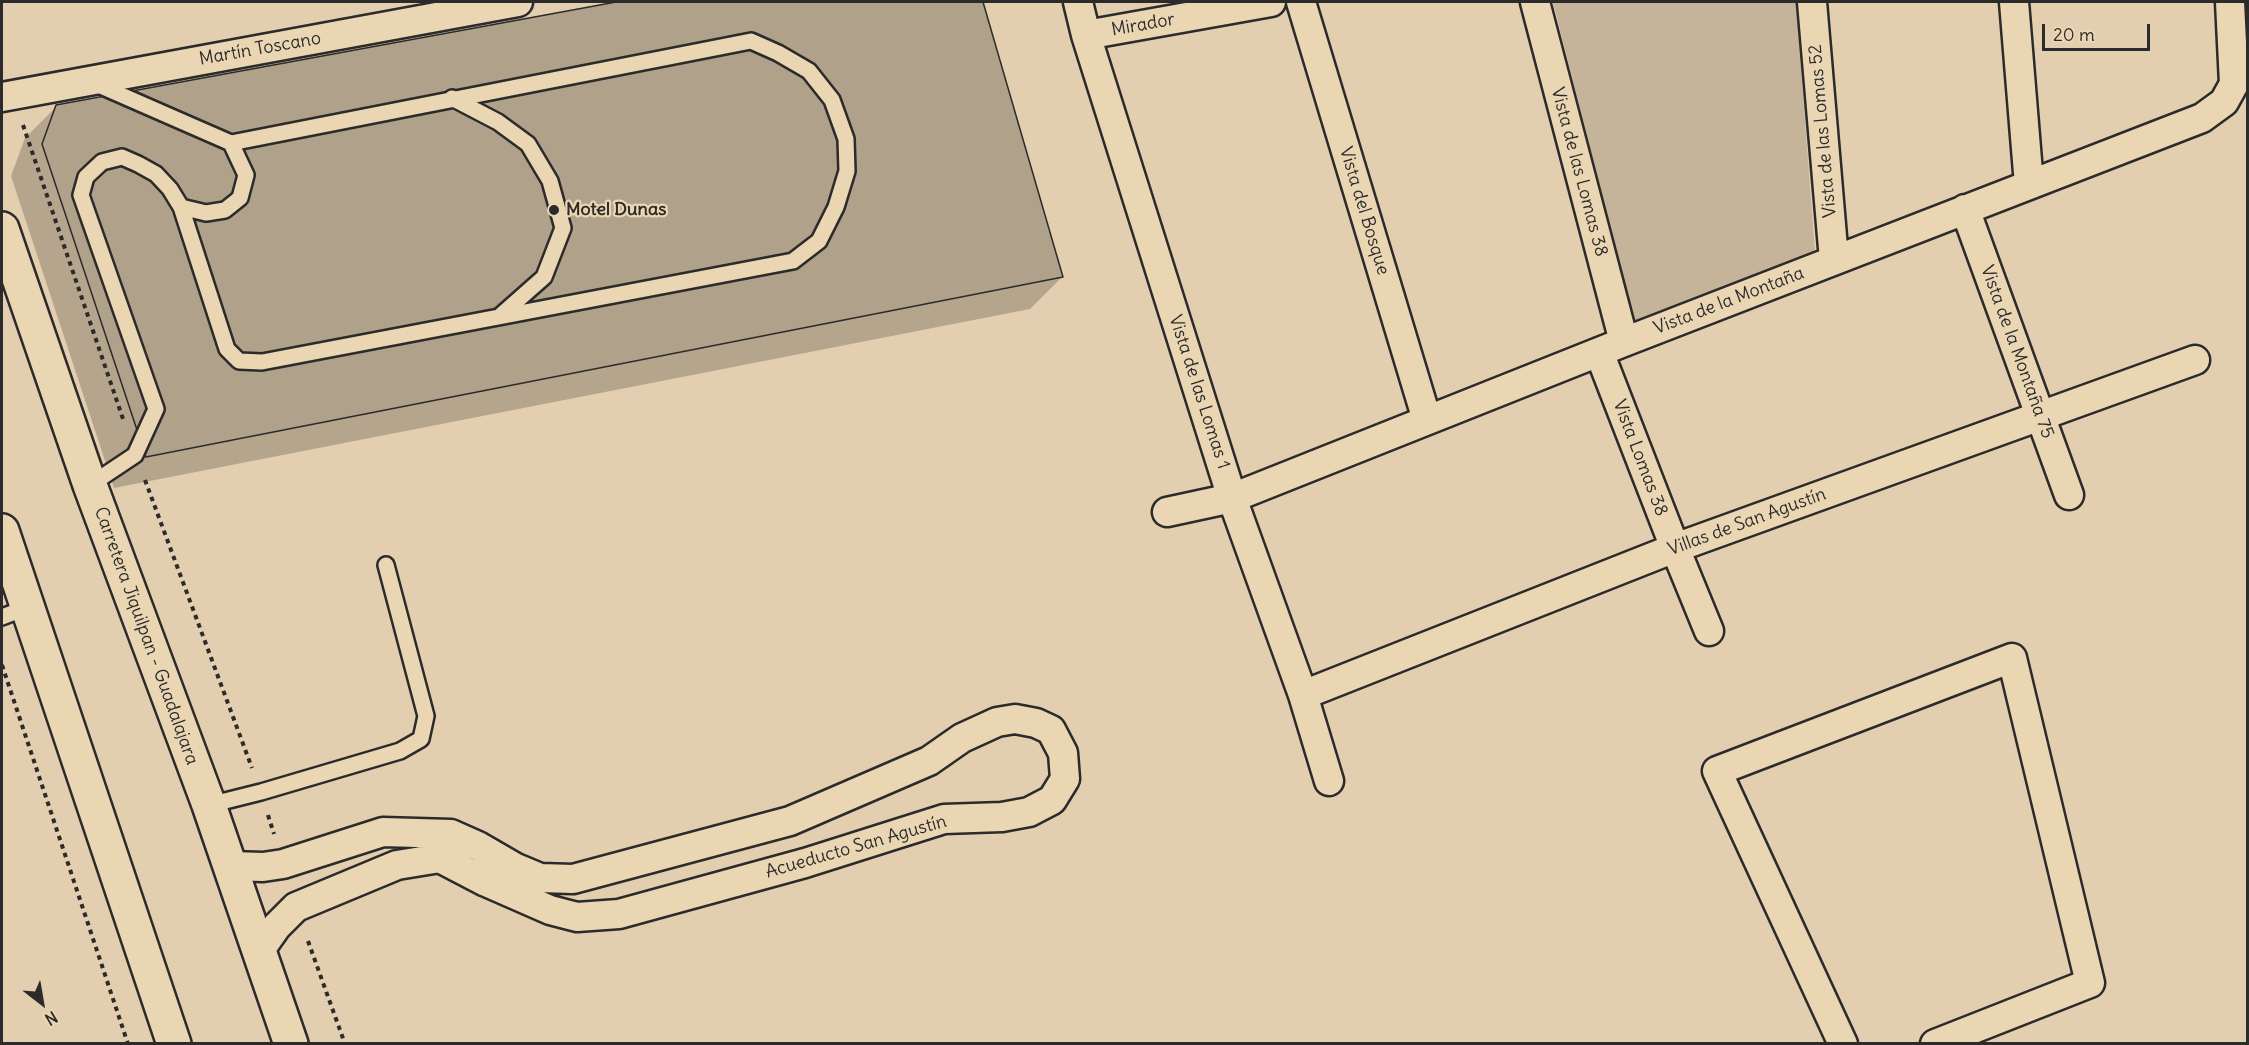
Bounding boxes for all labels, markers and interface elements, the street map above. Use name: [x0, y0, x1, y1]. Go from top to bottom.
street label: Mirador: [1110, 9, 1176, 41]
scale bar: [2045, 12, 2153, 50]
text: 20 m: [2053, 23, 2095, 46]
street label: Martín Toscano: [197, 28, 323, 70]
street label: Vista de las Lomas 52: [1805, 43, 1841, 219]
street label: Vista de las Lomas 38: [1546, 85, 1612, 259]
street label: Vista del Bosque: [1334, 144, 1394, 278]
place label: Motel Dunas: [566, 199, 666, 221]
marker: Motel Dunas: [547, 203, 561, 217]
street label: Vista de la Montaña: [1651, 262, 1807, 340]
street label: Vista de la Montaña 75: [1976, 263, 2058, 441]
street label: Vista de las Lomas 1: [1164, 312, 1234, 472]
street label: Vista Lomas 38: [1608, 397, 1672, 519]
street label: Villas de San Agustín: [1665, 483, 1829, 561]
street label: Carretera Jiquilpan - Guadalajara: [89, 504, 203, 768]
street label: Acueducto San Agustín: [763, 811, 949, 883]
north arrow: [12, 973, 72, 1033]
text: N: [41, 1007, 61, 1030]

